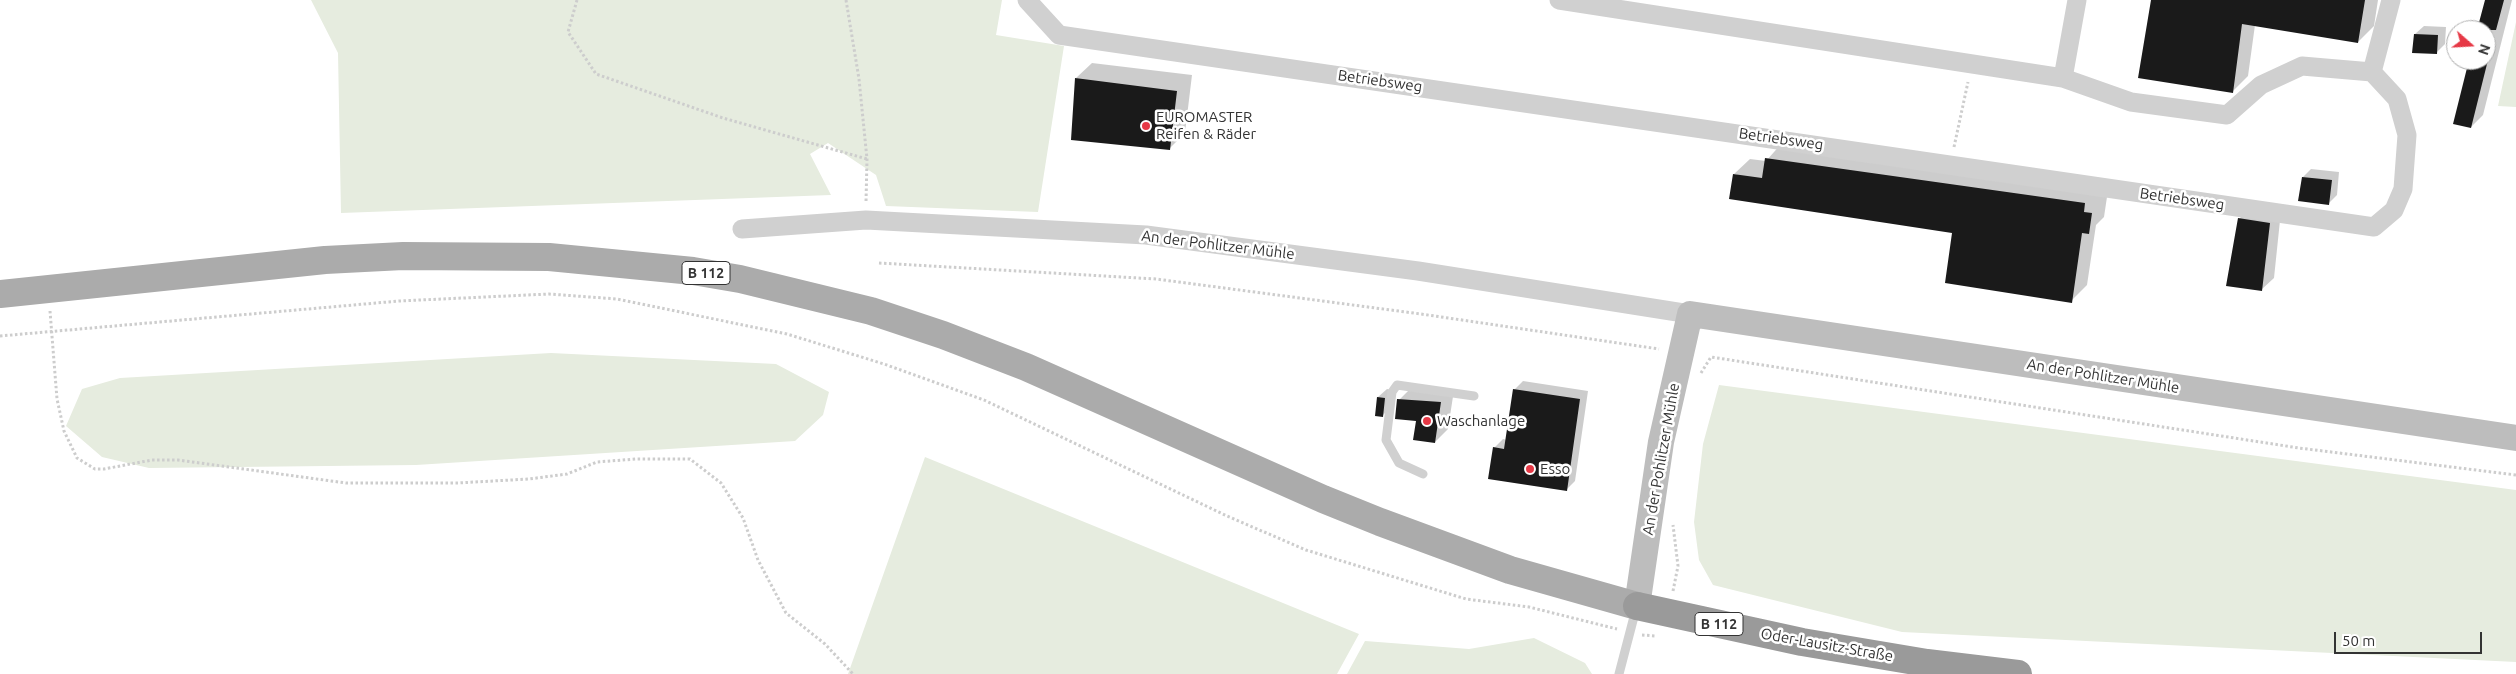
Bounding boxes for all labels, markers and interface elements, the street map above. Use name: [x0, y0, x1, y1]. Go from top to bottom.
north arrow: [2446, 20, 2496, 70]
text: N: [2475, 42, 2494, 57]
street label: Betriebsweg: [1337, 66, 1423, 96]
place label: EUROMASTER Reifen & Räder: [1156, 108, 1256, 143]
marker: EUROMASTER Reifen & Räder: [1140, 120, 1152, 132]
street label: Betriebsweg: [1738, 124, 1824, 154]
street label: Betriebsweg: [2139, 184, 2225, 214]
street label: An der Pohlitzer Mühle: [1140, 227, 1296, 263]
road number: B 112: [682, 262, 730, 284]
street label: An der Pohlitzer Mühle: [2026, 355, 2180, 397]
street label: An der Pohlitzer Mühle: [1639, 382, 1683, 536]
place label: Waschanlage: [1437, 412, 1525, 430]
marker: Waschanlage: [1421, 415, 1433, 427]
place label: Esso: [1540, 460, 1570, 478]
marker: Esso: [1524, 463, 1536, 475]
road number: B 112: [1695, 612, 1743, 636]
scale bar: [2336, 622, 2484, 654]
street label: Oder-Lausitz-Straße: [1759, 624, 1895, 666]
text: 50 m: [2342, 632, 2375, 649]

